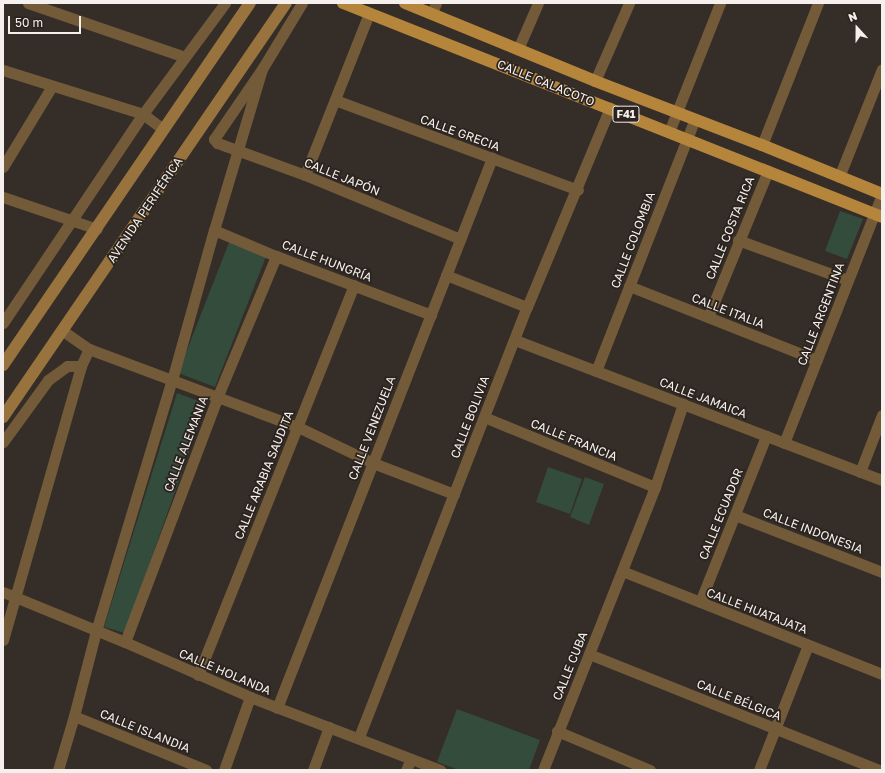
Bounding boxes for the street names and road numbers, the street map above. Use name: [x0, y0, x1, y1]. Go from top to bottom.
street label: CALLE CALACOTO: [495, 57, 597, 109]
road number: F41: [612, 105, 640, 123]
street label: CALLE GRECIA: [418, 112, 502, 154]
street label: AVENIDA PERIFÉRICA: [104, 155, 186, 265]
street label: CALLE JAPÓN: [302, 155, 382, 199]
street label: CALLE COSTA RICA: [703, 174, 757, 282]
street label: CALLE COLOMBIA: [608, 190, 658, 290]
street label: CALLE HUNGRÍA: [280, 237, 374, 285]
street label: CALLE ARGENTINA: [795, 260, 847, 368]
street label: CALLE ITALIA: [690, 290, 766, 332]
street label: CALLE VENEZUELA: [346, 374, 398, 482]
street label: CALLE BOLIVIA: [448, 374, 492, 460]
street label: CALLE JAMAICA: [657, 375, 749, 421]
street label: CALLE ALEMANIA: [161, 394, 211, 494]
street label: CALLE ARABIA SAUDITA: [232, 408, 296, 542]
street label: CALLE FRANCIA: [528, 416, 620, 464]
street label: CALLE ECUADOR: [696, 466, 746, 562]
street label: CALLE INDONESIA: [761, 505, 865, 557]
street label: CALLE HUATAJATA: [704, 585, 810, 637]
street label: CALLE CUBA: [550, 630, 590, 702]
street label: CALLE HOLANDA: [177, 646, 273, 698]
street label: CALLE BÉLGICA: [695, 676, 783, 724]
street label: CALLE ISLANDIA: [98, 706, 192, 756]

